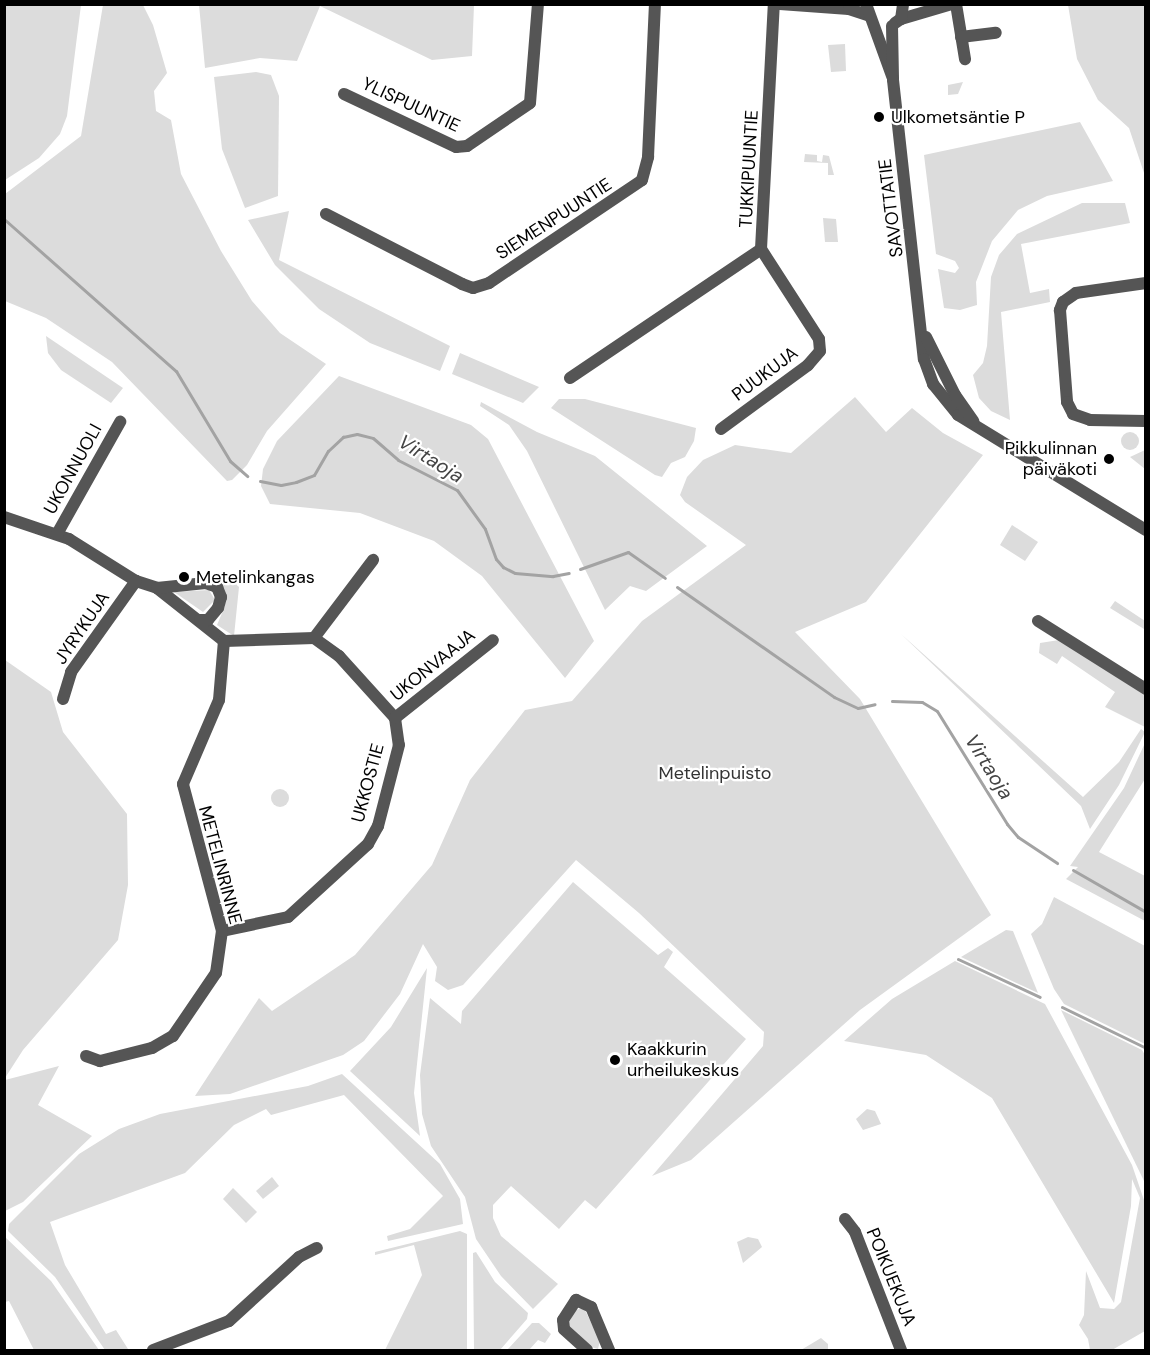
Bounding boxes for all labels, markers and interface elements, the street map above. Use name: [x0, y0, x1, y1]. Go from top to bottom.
street label: YLISPUUNTIE: [359, 73, 463, 137]
place label: Ulkometsäntie P: [891, 106, 1025, 128]
street label: TUKKIPUUNTIE: [735, 109, 763, 229]
marker: Ulkometsäntie P: [872, 110, 886, 124]
street label: SAVOTTATIE: [874, 157, 908, 259]
street label: SIEMENPUUNTIE: [492, 174, 616, 264]
street label: PUUKUJA: [728, 342, 802, 406]
street label: UKONNUOLI: [39, 420, 107, 518]
water label: Virtaoja: [394, 430, 468, 488]
place label: Pikkulinnan päiväkoti: [1005, 438, 1097, 480]
marker: Pikkulinnan päiväkoti: [1102, 452, 1116, 466]
place label: Metelinkangas: [196, 566, 315, 588]
marker: Metelinkangas: [177, 570, 191, 584]
street label: JYRYKUJA: [50, 588, 114, 668]
street label: UKONVAAJA: [386, 624, 480, 706]
water label: Virtaoja: [960, 730, 1018, 804]
street label: UKKOSTIE: [347, 741, 389, 825]
park label: Metelinpuisto: [659, 762, 771, 784]
street label: METELINRINNE: [194, 803, 246, 927]
place label: Kaakkurin urheilukeskus: [627, 1039, 739, 1082]
marker: Kaakkurin urheilukeskus: [608, 1053, 622, 1067]
street label: POIKUEKUJA: [862, 1225, 920, 1329]

